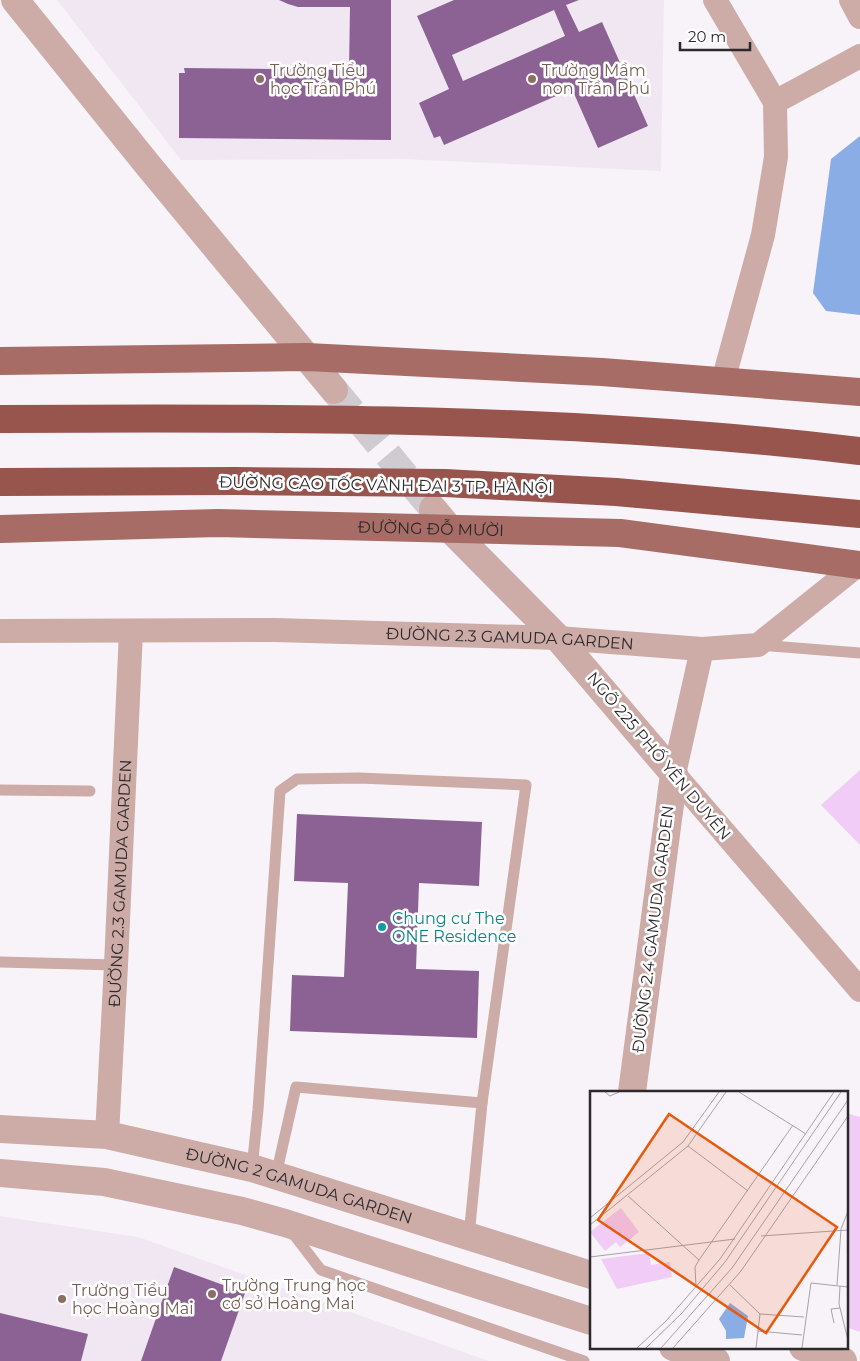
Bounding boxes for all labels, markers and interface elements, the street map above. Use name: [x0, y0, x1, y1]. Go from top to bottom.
scale bar: [680, 20, 750, 52]
text: 20 m: [688, 27, 726, 46]
place label: Trường Tiểu học Trần Phú: [270, 61, 376, 98]
place label: Trường Mầm non Trần Phú: [542, 61, 650, 98]
marker: Trường Tiểu học Trần Phú: [254, 73, 266, 85]
marker: Trường Mầm non Trần Phú: [526, 73, 538, 85]
street label: ĐƯỜNG CAO TỐC VÀNH ĐAI 3 TP. HÀ NỘI: [219, 472, 553, 497]
street label: ĐƯỜNG ĐỖ MƯỜI: [357, 517, 504, 540]
street label: ĐƯỜNG 2.3 GAMUDA GARDEN: [386, 624, 634, 653]
street label: NGÕ 225 PHỐ YÊN DUYÊN: [583, 667, 736, 844]
street label: ĐƯỜNG 2.3 GAMUDA GARDEN: [104, 759, 135, 1008]
street label: ĐƯỜNG 2.4 GAMUDA GARDEN: [628, 804, 678, 1054]
place label: Chung cư The ONE Residence: [392, 909, 517, 946]
marker: Chung cư The ONE Residence: [376, 921, 388, 933]
inset map: [590, 1091, 848, 1348]
street label: ĐƯỜNG 2 GAMUDA GARDEN: [184, 1144, 415, 1228]
place label: Trường Trung học cơ sở Hoàng Mai: [222, 1276, 366, 1313]
place label: Trường Tiểu học Hoàng Mai: [72, 1281, 193, 1318]
marker: Trường Trung học cơ sở Hoàng Mai: [206, 1288, 218, 1300]
marker: Trường Tiểu học Hoàng Mai: [56, 1293, 68, 1305]

